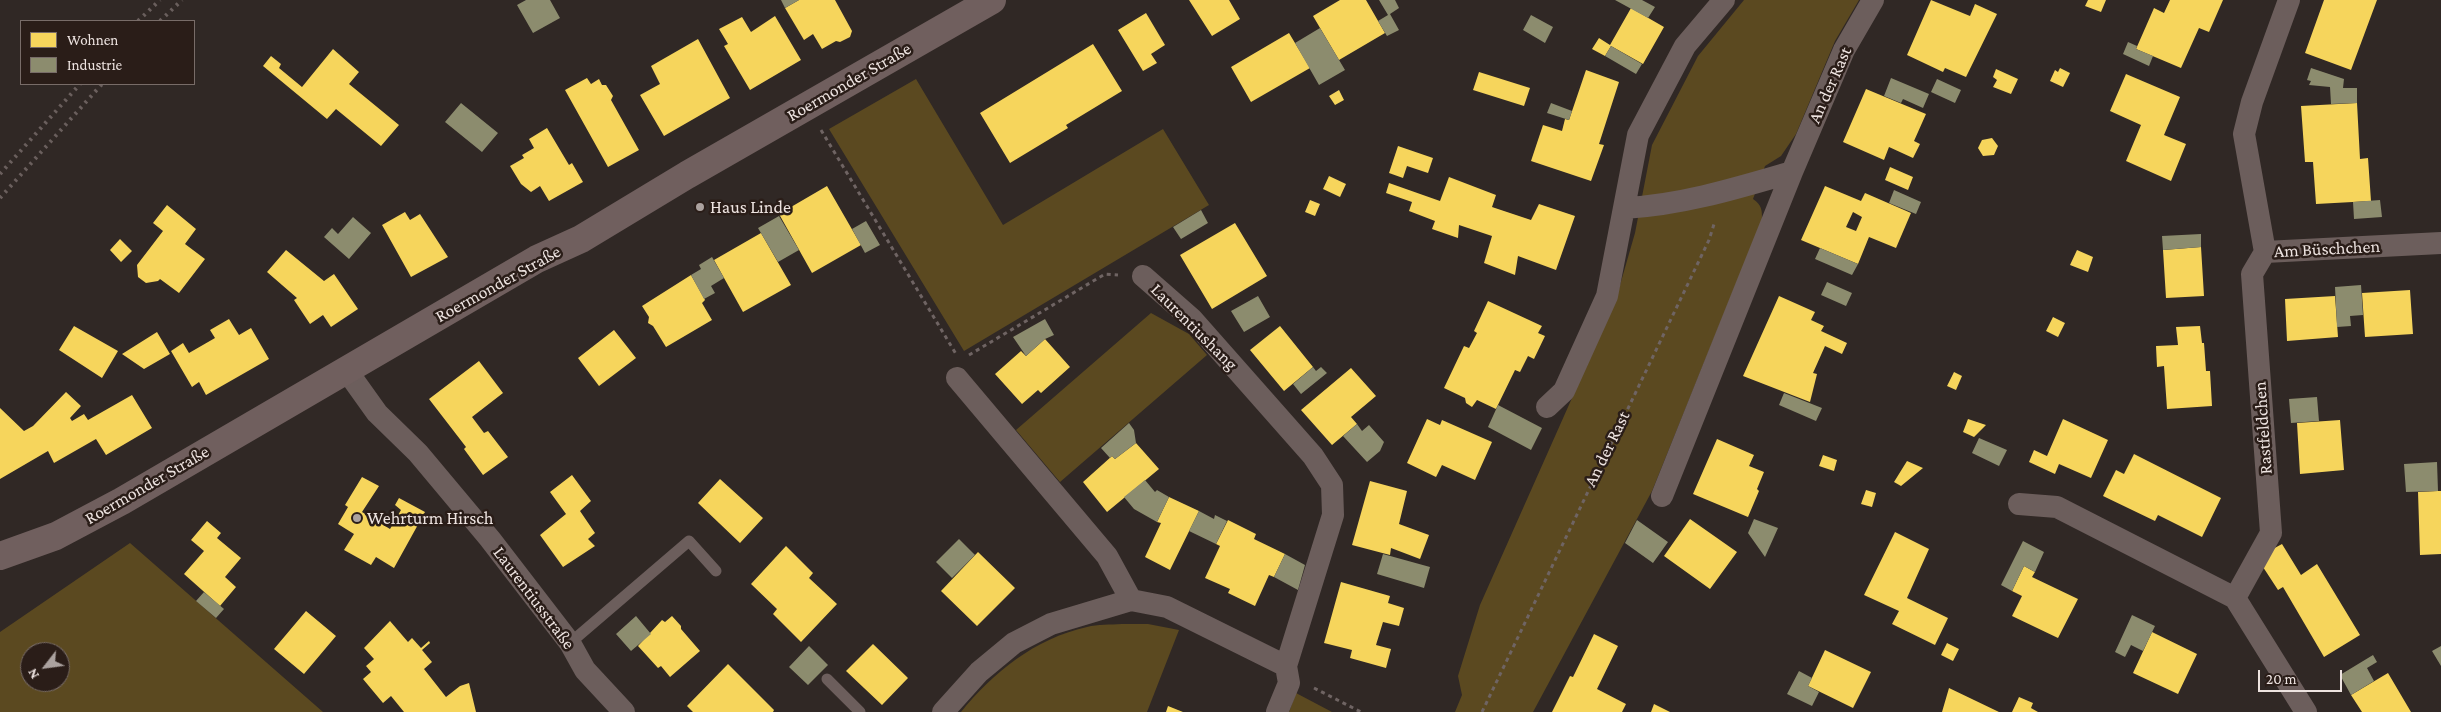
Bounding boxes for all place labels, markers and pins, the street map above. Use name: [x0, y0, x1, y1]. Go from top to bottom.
place label: Haus Linde: [710, 196, 791, 218]
marker: Haus Linde: [694, 201, 706, 213]
place label: Wehrturm Hirsch: [367, 507, 493, 529]
marker: Wehrturm Hirsch: [351, 512, 363, 524]

